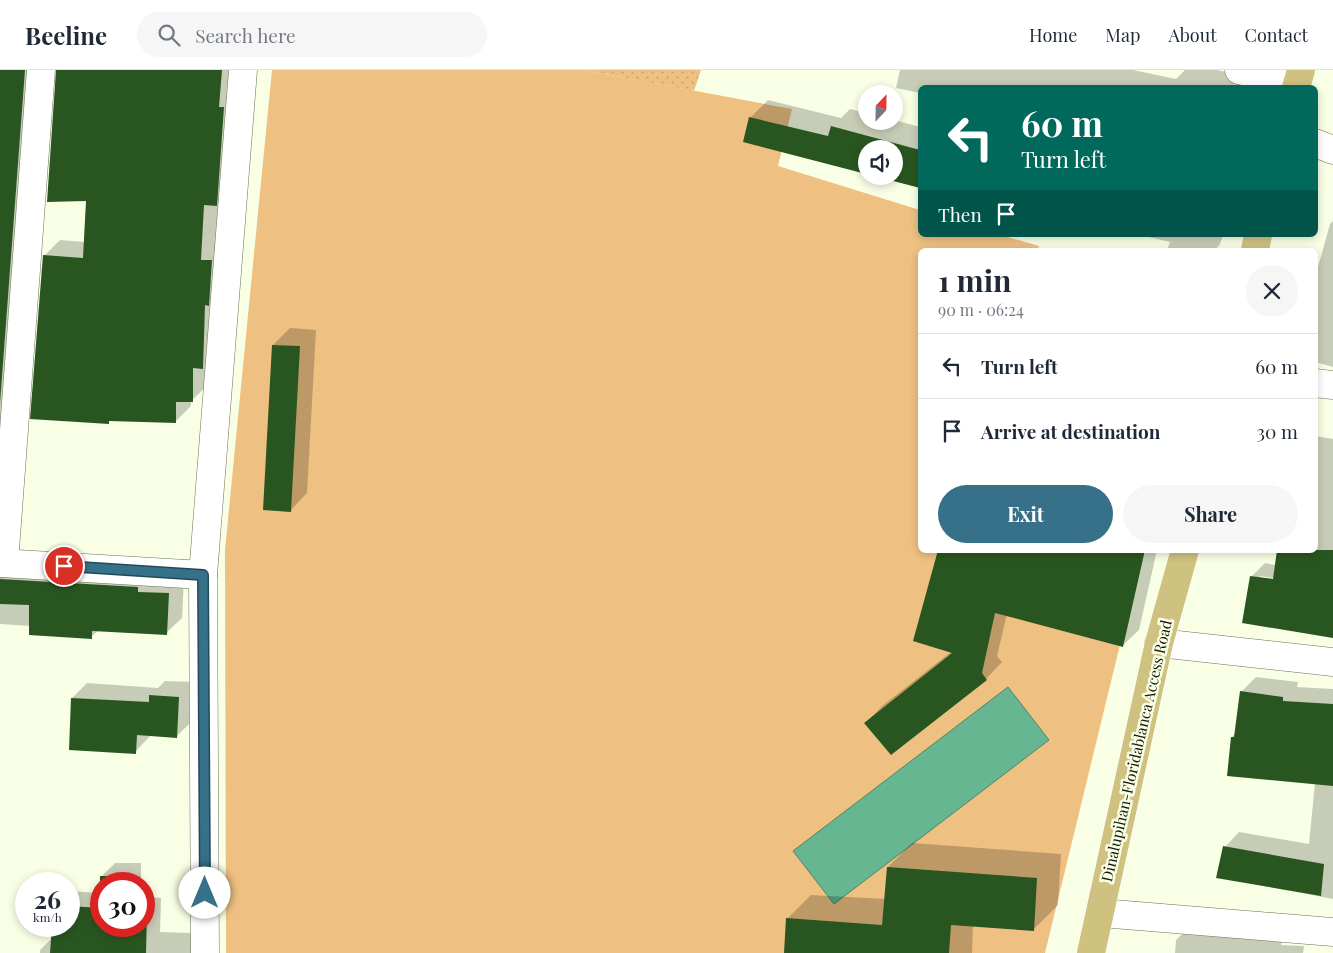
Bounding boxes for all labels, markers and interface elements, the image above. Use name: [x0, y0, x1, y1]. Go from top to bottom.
search box: [137, 12, 487, 57]
text: Beeline: [25, 19, 107, 51]
icon: search: [155, 21, 183, 49]
text: Search here: [195, 22, 296, 48]
text: Home: [1029, 23, 1077, 47]
text: Map: [1105, 23, 1140, 47]
text: About: [1168, 23, 1217, 47]
text: Contact: [1245, 23, 1308, 47]
north arrow: [858, 85, 902, 130]
map controls: [858, 85, 903, 185]
text: 60 m: [1021, 99, 1103, 146]
icon: left: [938, 105, 1003, 170]
button: sound: [858, 140, 903, 185]
text: Turn left: [1021, 144, 1106, 174]
icon: arrive: [992, 200, 1020, 228]
text: Then: [938, 201, 982, 227]
text: 1 min: [938, 260, 1012, 300]
button: close: [1246, 265, 1298, 317]
text: 90 m · 06:24: [938, 299, 1024, 320]
icon: left: [938, 352, 966, 380]
text: Turn left: [981, 353, 1058, 379]
text: 60 m: [1255, 353, 1298, 379]
icon: arrive: [938, 417, 966, 445]
text: Arrive at destination: [981, 418, 1161, 444]
text: 30 m: [1256, 418, 1298, 444]
button: Exit: [938, 485, 1113, 543]
button: Share: [1123, 485, 1298, 543]
pin: [43, 545, 85, 587]
icon: arrive: [50, 552, 78, 580]
street label: Dinalupihan-Floridablanca Access Road: [1096, 618, 1176, 884]
position arrow: [178, 866, 230, 918]
speed limit sign: 30: [90, 872, 155, 937]
text: 26: [34, 882, 61, 915]
text: km/h: [33, 909, 62, 925]

